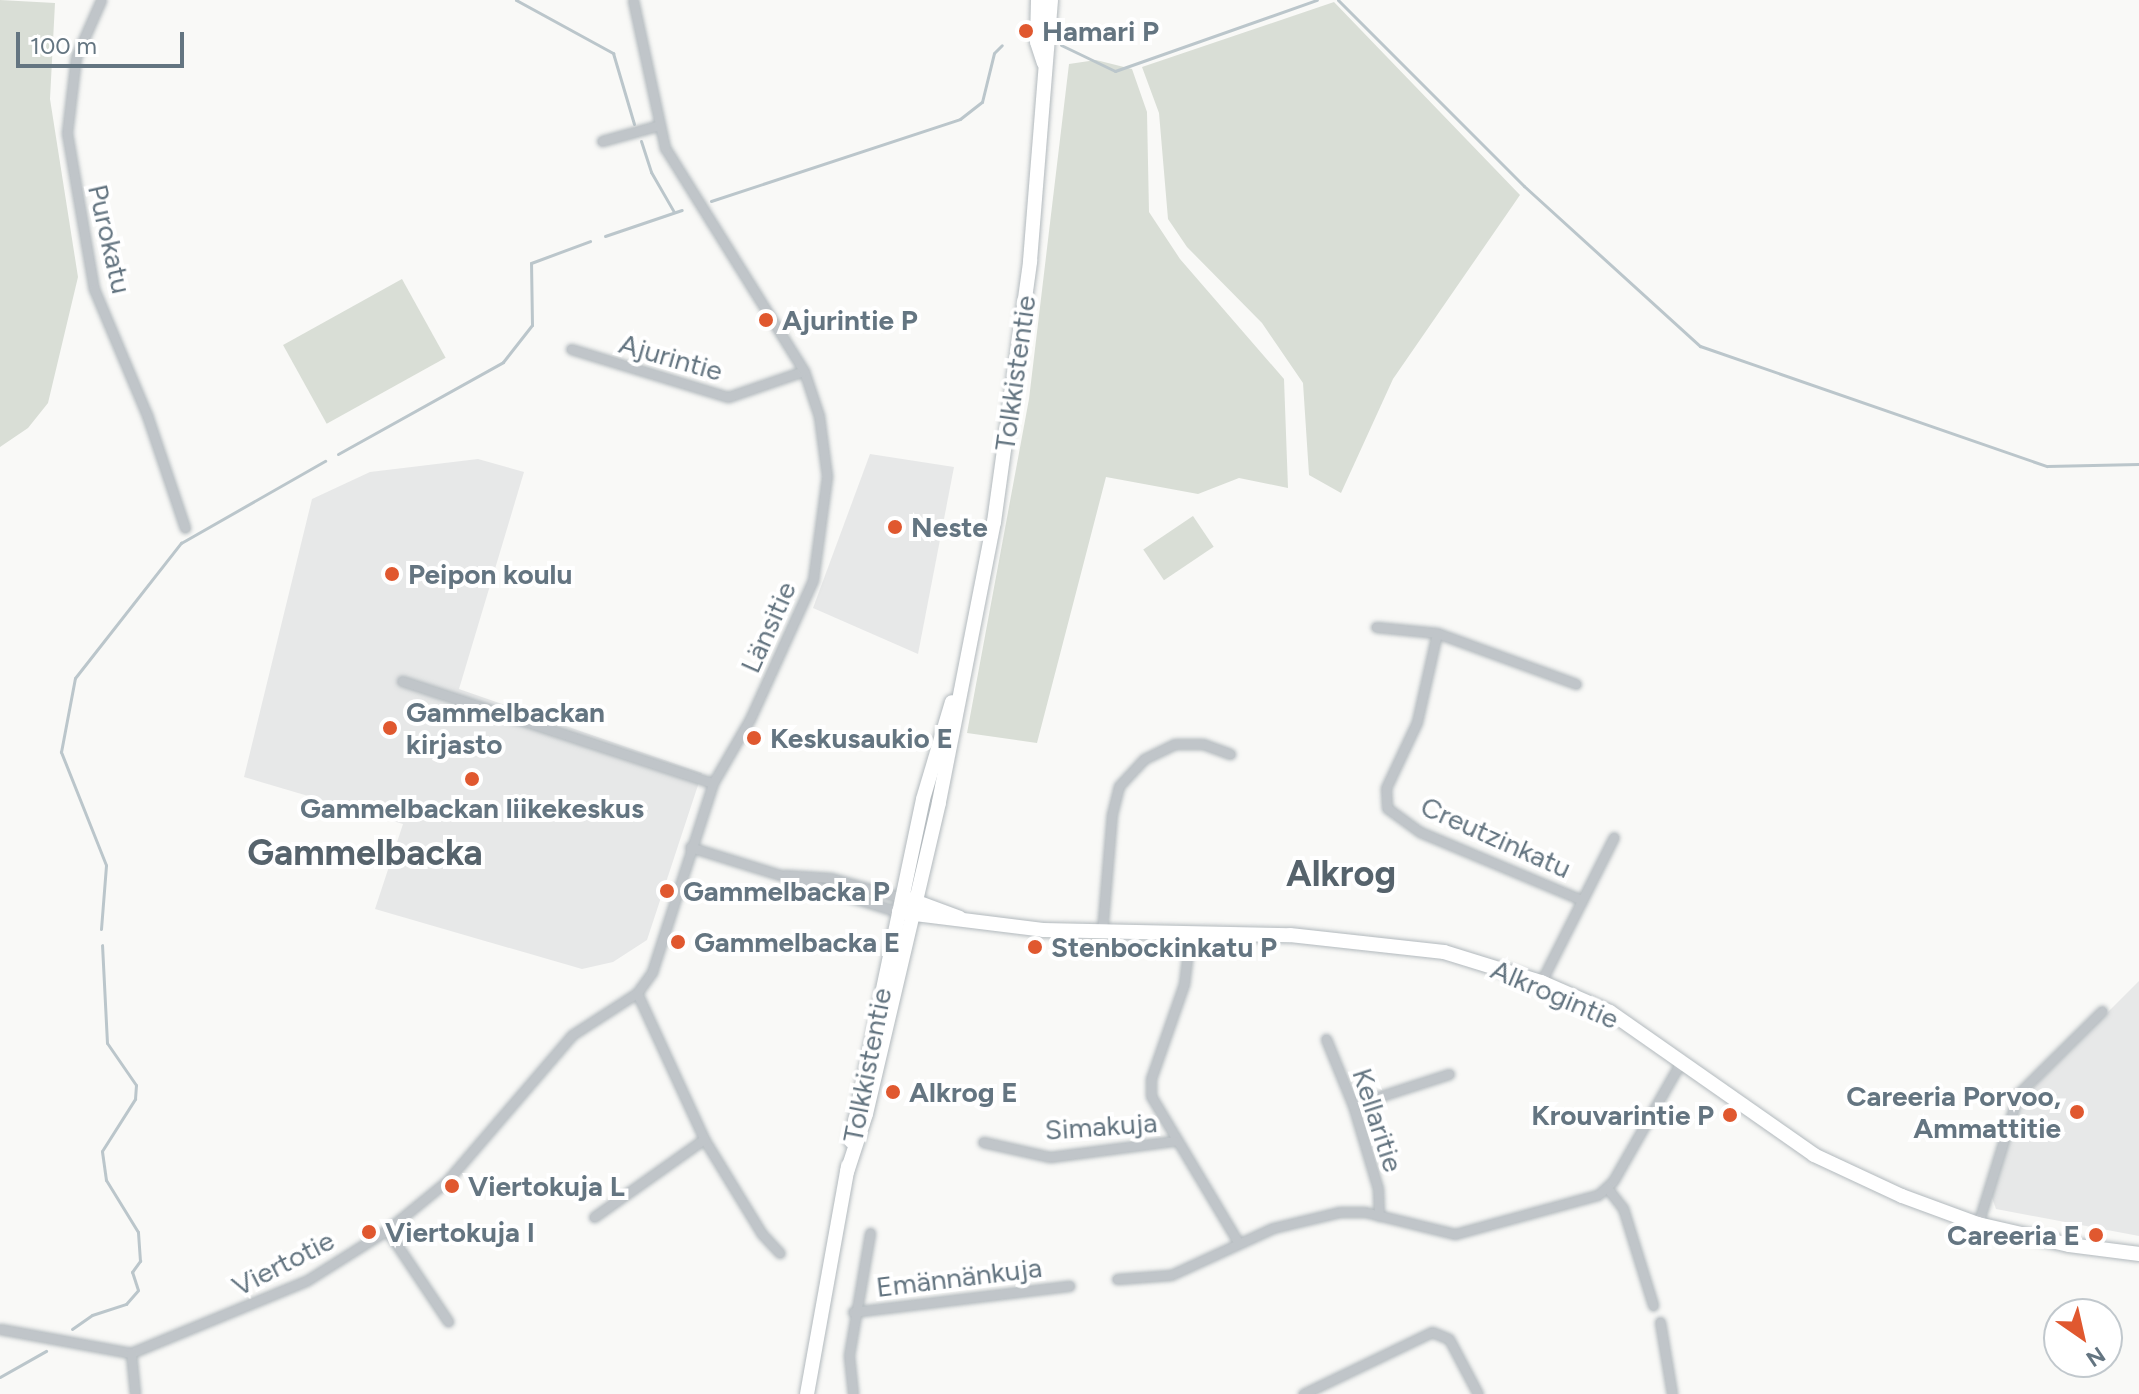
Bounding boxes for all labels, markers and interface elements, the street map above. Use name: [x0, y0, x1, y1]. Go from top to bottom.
place label: Hamari P: [1042, 14, 1159, 48]
scale bar: [20, 16, 188, 66]
marker: Hamari P: [1017, 22, 1035, 40]
text: 100 m: [30, 31, 97, 60]
street label: Purokatu: [81, 181, 139, 297]
street label: Tolkkistentie: [987, 293, 1043, 453]
place label: Ajurintie P: [782, 303, 918, 337]
marker: Ajurintie P: [757, 311, 775, 329]
street label: Ajurintie: [615, 326, 727, 388]
place label: Neste: [911, 510, 988, 544]
marker: Neste: [886, 518, 904, 536]
place label: Peipon koulu: [408, 557, 572, 591]
marker: Peipon koulu: [383, 565, 401, 583]
street label: Länsitie: [733, 576, 803, 678]
place label: Gammelbackan kirjasto: [406, 695, 605, 761]
marker: Gammelbackan kirjasto: [381, 719, 399, 737]
place label: Keskusaukio E: [770, 721, 953, 755]
marker: Keskusaukio E: [745, 729, 763, 747]
marker: Gammelbackan liikekeskus: [463, 770, 481, 788]
street label: Creutzinkatu: [1416, 789, 1576, 885]
place label: Gammelbackan liikekeskus: [300, 791, 644, 825]
district label: Gammelbacka: [247, 831, 483, 875]
district label: Alkrog: [1286, 852, 1396, 896]
place label: Gammelbacka P: [683, 874, 890, 908]
marker: Gammelbacka P: [658, 882, 676, 900]
place label: Gammelbacka E: [694, 925, 900, 959]
place label: Stenbockinkatu P: [1051, 930, 1277, 964]
marker: Gammelbacka E: [669, 933, 687, 951]
marker: Stenbockinkatu P: [1026, 938, 1044, 956]
street label: Alkrogintie: [1486, 952, 1624, 1036]
street label: Tolkkistentie: [836, 985, 898, 1145]
street label: Kellaritie: [1345, 1064, 1411, 1176]
place label: Alkrog E: [909, 1075, 1018, 1109]
place label: Careeria Porvoo, Ammattitie: [1846, 1079, 2061, 1145]
marker: Alkrog E: [884, 1083, 902, 1101]
place label: Krouvarintie P: [1531, 1098, 1714, 1132]
marker: Careeria Porvoo, Ammattitie: [2068, 1103, 2086, 1121]
street label: Simakuja: [1044, 1105, 1158, 1147]
marker: Krouvarintie P: [1721, 1106, 1739, 1124]
place label: Viertokuja L: [468, 1169, 625, 1203]
marker: Viertokuja L: [443, 1177, 461, 1195]
place label: Viertokuja I: [385, 1215, 535, 1249]
place label: Careeria E: [1947, 1218, 2080, 1252]
street label: Viertotie: [226, 1223, 340, 1303]
marker: Viertokuja I: [360, 1223, 378, 1241]
marker: Careeria E: [2087, 1226, 2105, 1244]
street label: Emännänkuja: [874, 1250, 1044, 1304]
north arrow: [2043, 1298, 2123, 1378]
text: N: [2081, 1341, 2110, 1373]

